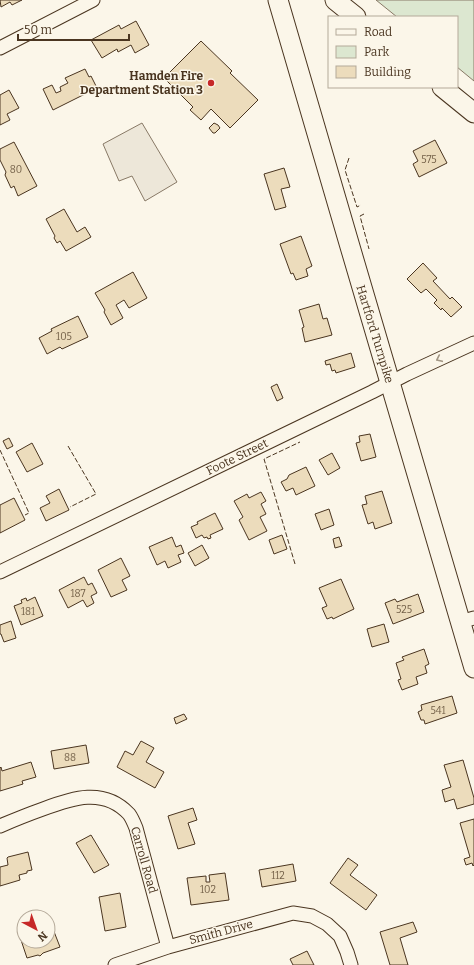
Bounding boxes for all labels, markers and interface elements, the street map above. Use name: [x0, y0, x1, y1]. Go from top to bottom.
scale bar: [18, 16, 129, 42]
legend: [328, 16, 458, 88]
text: 50 m: [24, 23, 53, 37]
text: Road: [364, 25, 392, 39]
text: Park: [364, 45, 390, 59]
text: Building: [364, 65, 411, 79]
place label: Hamden Fire Department Station 3: [80, 69, 203, 97]
marker: Hamden Fire Department Station 3: [206, 78, 216, 88]
house number: 575: [421, 154, 437, 166]
house number: 80: [10, 164, 22, 176]
street label: Hartford Turnpike: [353, 283, 397, 385]
house number: 105: [56, 331, 72, 343]
one-way arrow: [435, 354, 443, 362]
street label: Foote Street: [204, 436, 271, 478]
house number: 187: [70, 588, 86, 600]
house number: 525: [396, 604, 412, 616]
house number: 181: [21, 606, 35, 618]
house number: 541: [430, 705, 446, 717]
house number: 88: [64, 752, 76, 764]
street label: Carroll Road: [128, 825, 160, 895]
house number: 112: [271, 870, 285, 882]
house number: 102: [200, 884, 216, 896]
north arrow: [16, 909, 56, 949]
street label: Smith Drive: [188, 917, 254, 947]
text: N: [34, 928, 50, 944]

